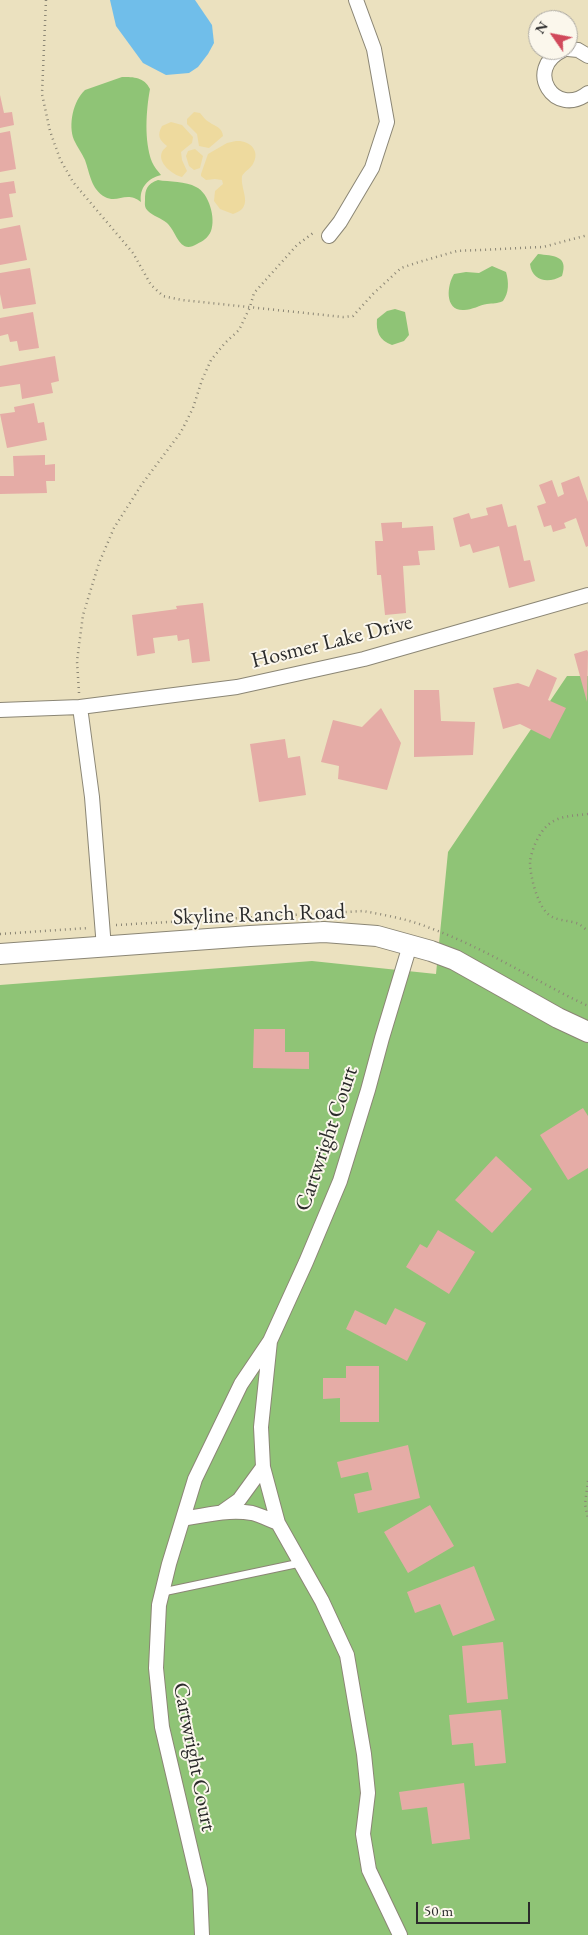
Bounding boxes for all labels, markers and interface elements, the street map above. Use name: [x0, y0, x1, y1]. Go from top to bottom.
north arrow: [528, 10, 578, 60]
text: N: [531, 18, 552, 37]
street label: Hosmer Lake Drive: [249, 609, 415, 675]
street label: Skyline Ranch Road: [172, 899, 346, 931]
street label: Cartwright Court: [290, 1063, 364, 1215]
street label: Cartwright Court: [167, 1680, 221, 1834]
scale bar: [418, 1892, 532, 1924]
text: 50 m: [424, 1901, 453, 1920]

